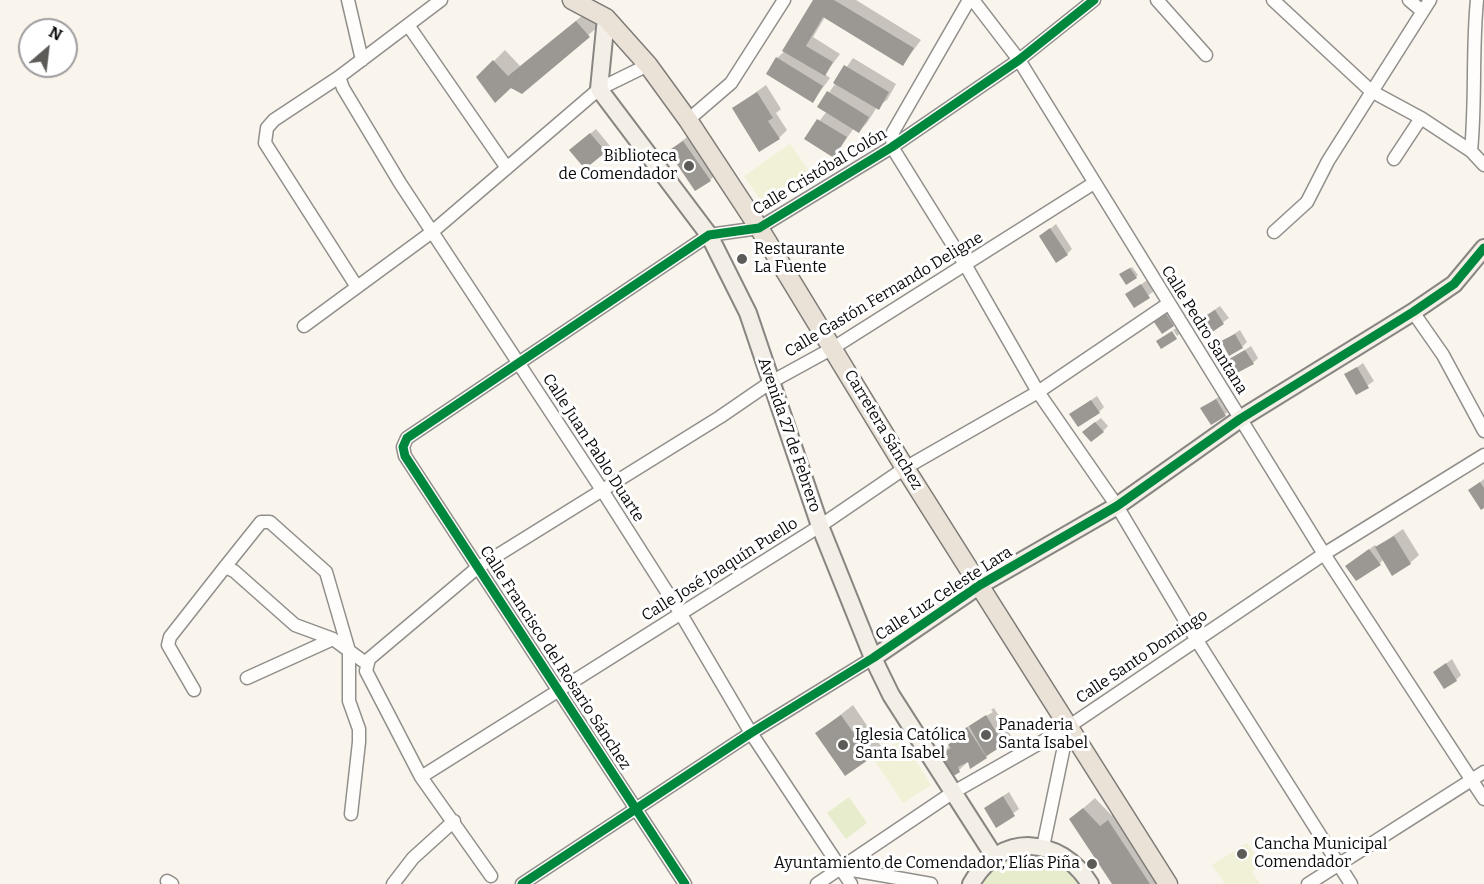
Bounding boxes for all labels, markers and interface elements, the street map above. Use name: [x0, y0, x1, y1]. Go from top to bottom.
north arrow: [18, 18, 78, 78]
text: N: [46, 22, 66, 45]
street label: Calle Cristóbal Colón: [750, 124, 890, 220]
place label: Biblioteca de Comendador: [559, 147, 677, 185]
marker: Biblioteca de Comendador: [682, 159, 696, 173]
street label: Calle Gastón Fernando Deligne: [781, 228, 987, 362]
place label: Restaurante La Fuente: [754, 240, 845, 278]
marker: Restaurante La Fuente: [735, 252, 749, 266]
street label: Calle Pedro Santana: [1157, 262, 1251, 398]
street label: Avenida 27 de Febrero: [753, 355, 825, 515]
street label: Carretera Sánchez: [840, 367, 926, 493]
street label: Calle Juan Pablo Duarte: [538, 370, 648, 526]
street label: Calle José Joaquín Puello: [638, 514, 802, 626]
street label: Calle Francisco del Rosario Sánchez: [475, 542, 635, 774]
street label: Calle Luz Celeste Lara: [872, 543, 1016, 645]
street label: Calle Santo Domingo: [1073, 606, 1211, 708]
place label: Panaderia Santa Isabel: [998, 716, 1088, 754]
place label: Iglesia Católica Santa Isabel: [855, 726, 966, 764]
marker: Panaderia Santa Isabel: [979, 728, 993, 742]
marker: Iglesia Católica Santa Isabel: [836, 738, 850, 752]
place label: Cancha Municipal Comendador: [1254, 835, 1387, 873]
marker: Cancha Municipal Comendador: [1235, 847, 1249, 861]
place label: Ayuntamiento de Comendador, Elías Piña: [774, 854, 1080, 874]
marker: Ayuntamiento de Comendador, Elías Piña: [1085, 857, 1099, 871]

